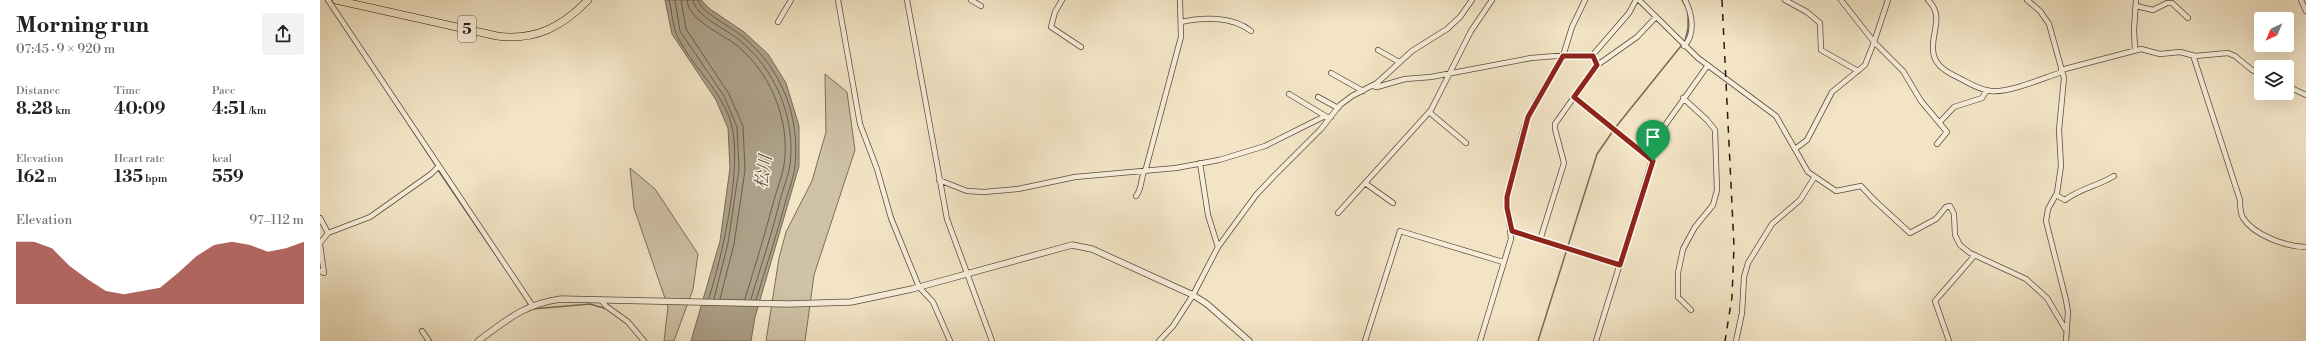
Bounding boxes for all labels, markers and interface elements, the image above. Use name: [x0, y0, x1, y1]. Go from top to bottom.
text: Morning run: [16, 12, 149, 39]
north arrow: [2254, 12, 2294, 52]
map controls: [2254, 12, 2294, 100]
button: share: [262, 13, 304, 55]
road number: 5: [458, 16, 476, 42]
text: 07:45 · 9 × 920 m: [16, 41, 115, 57]
button: layers: [2254, 60, 2294, 100]
text: Distance: [16, 84, 60, 98]
text: Time: [114, 84, 141, 98]
text: Pace: [212, 84, 236, 98]
text: 8.28: [16, 98, 53, 120]
text: 40:09: [114, 98, 165, 120]
text: 4:51: [212, 98, 247, 120]
text: km: [53, 104, 71, 118]
text: /km: [247, 104, 266, 118]
pin: [1636, 120, 1670, 161]
icon: arrive: [1642, 126, 1664, 148]
text: Elevation: [16, 152, 64, 166]
text: Heart rate: [114, 152, 165, 166]
text: kcal: [212, 152, 232, 166]
water label: 松川: [751, 152, 778, 190]
text: 162: [16, 166, 45, 188]
text: 135: [114, 166, 143, 188]
text: 559: [212, 166, 244, 188]
text: m: [45, 172, 57, 186]
text: bpm: [143, 172, 167, 186]
text: Elevation: [16, 212, 72, 228]
text: 97–112 m: [249, 212, 304, 228]

